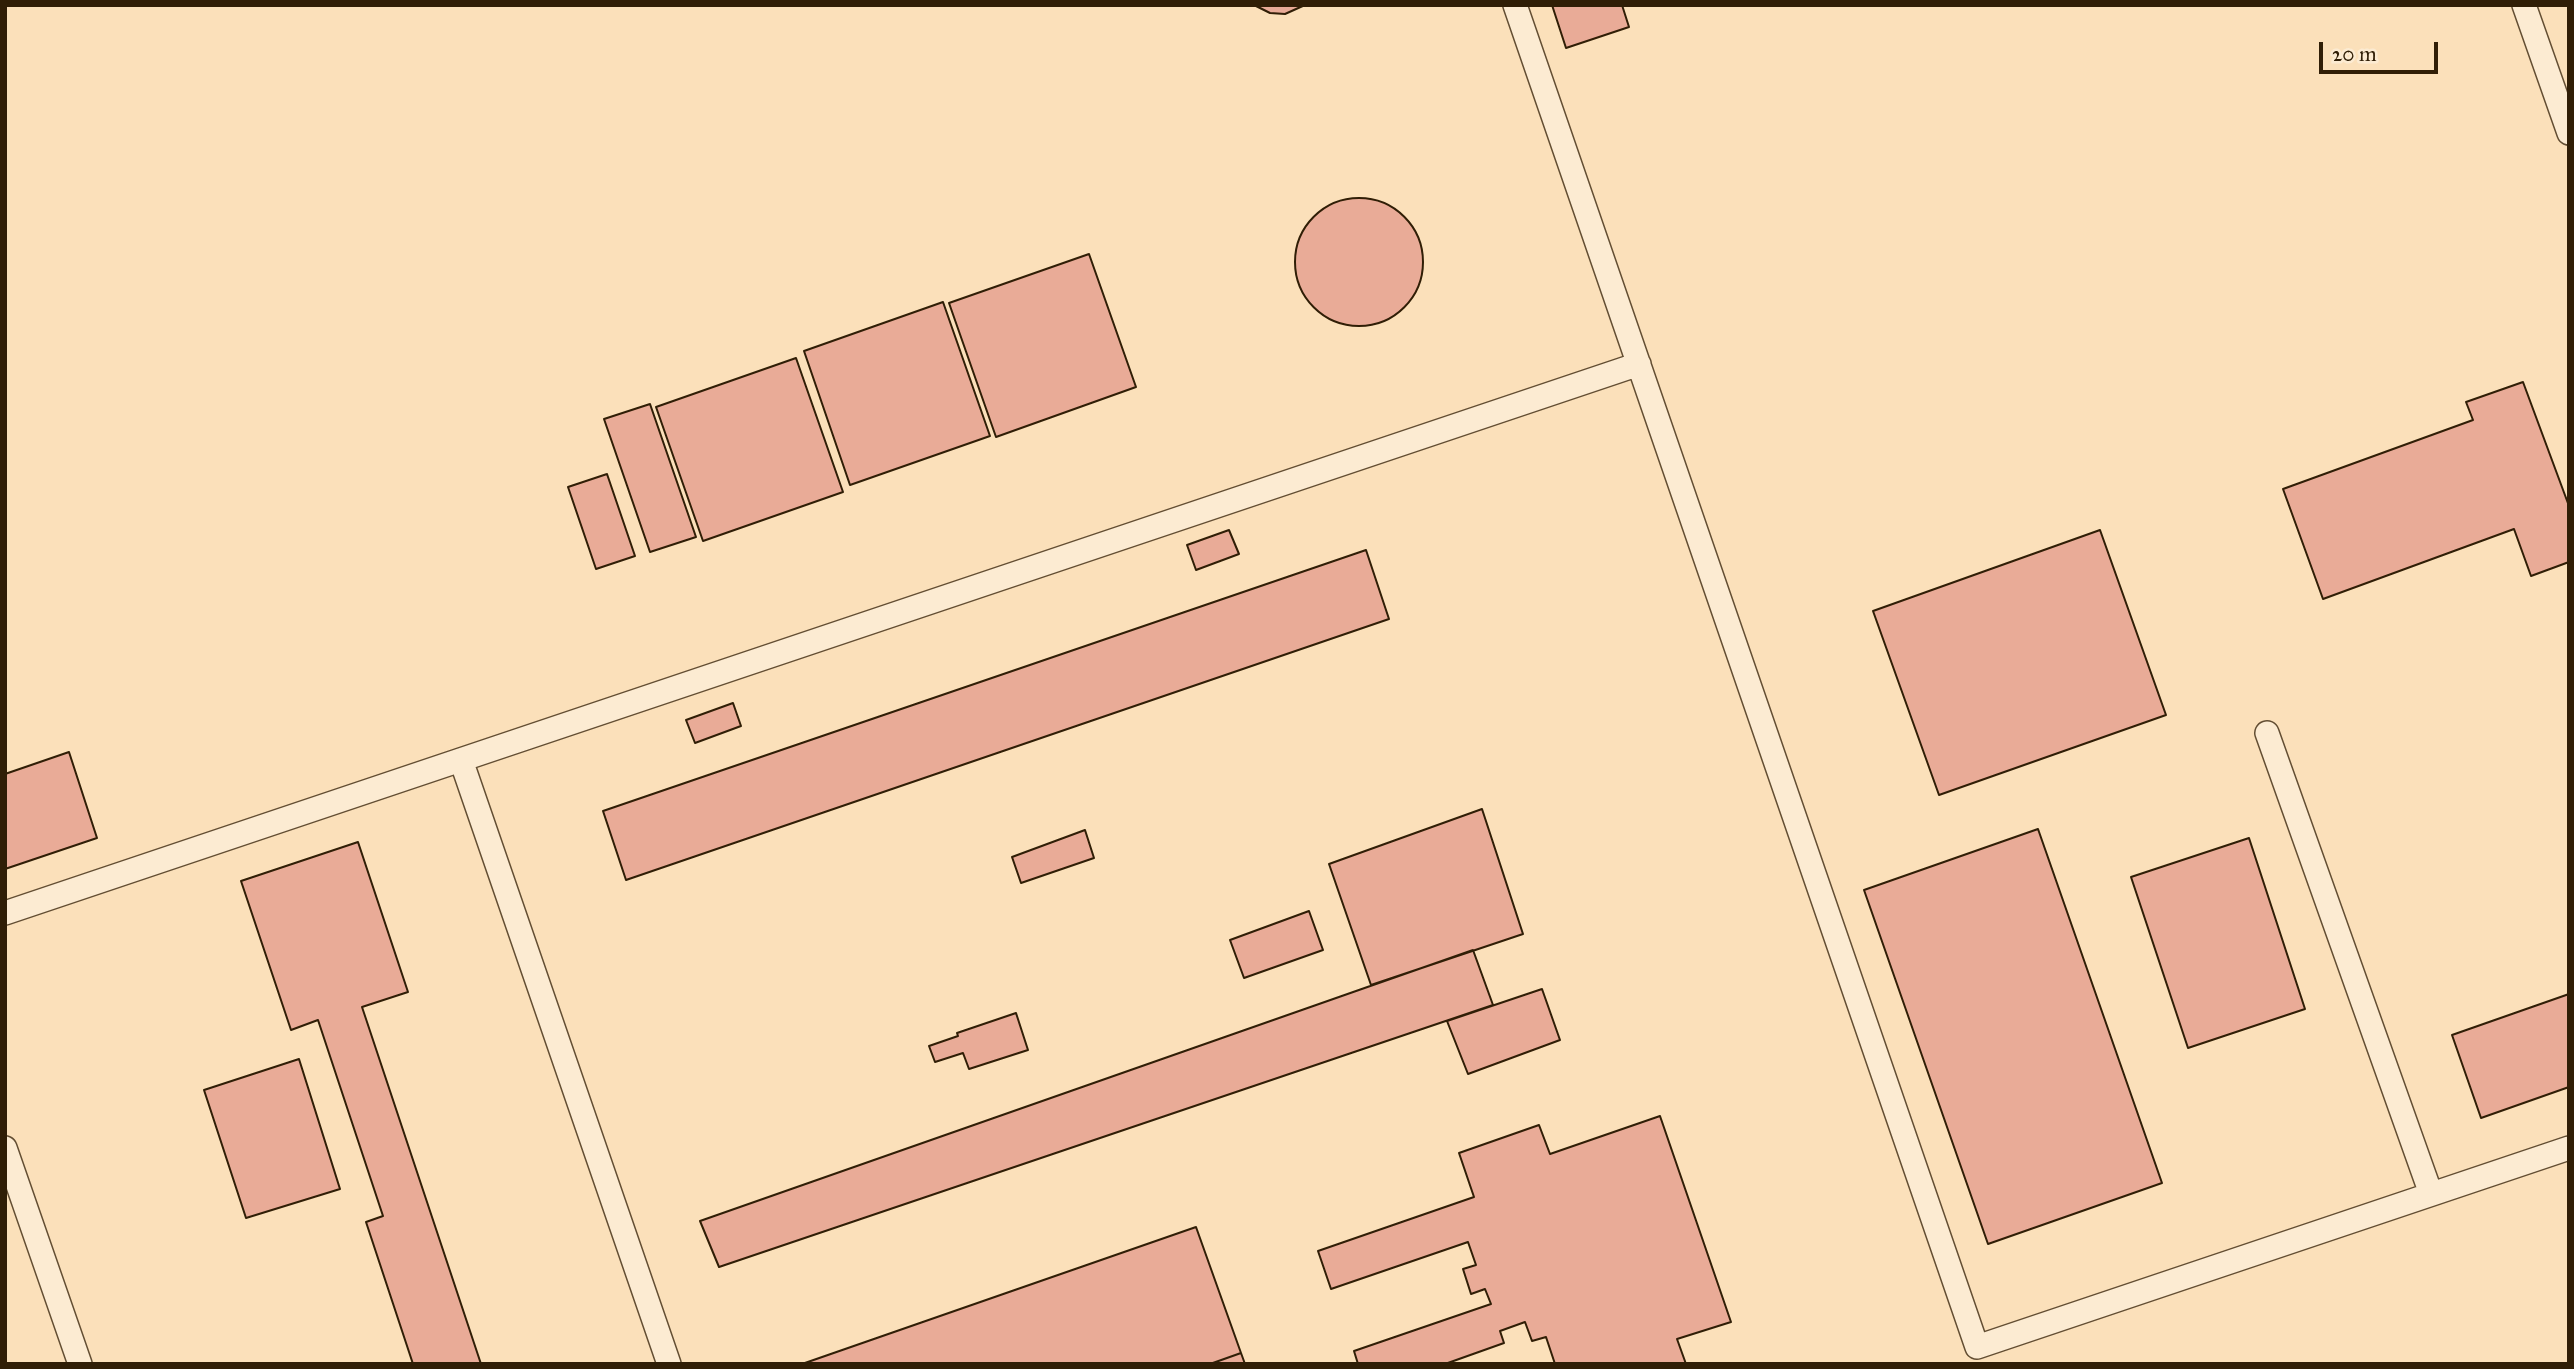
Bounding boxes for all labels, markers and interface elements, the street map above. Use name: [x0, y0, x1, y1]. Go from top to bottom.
scale bar: [2322, 28, 2441, 72]
text: 20 m: [2332, 41, 2377, 67]

